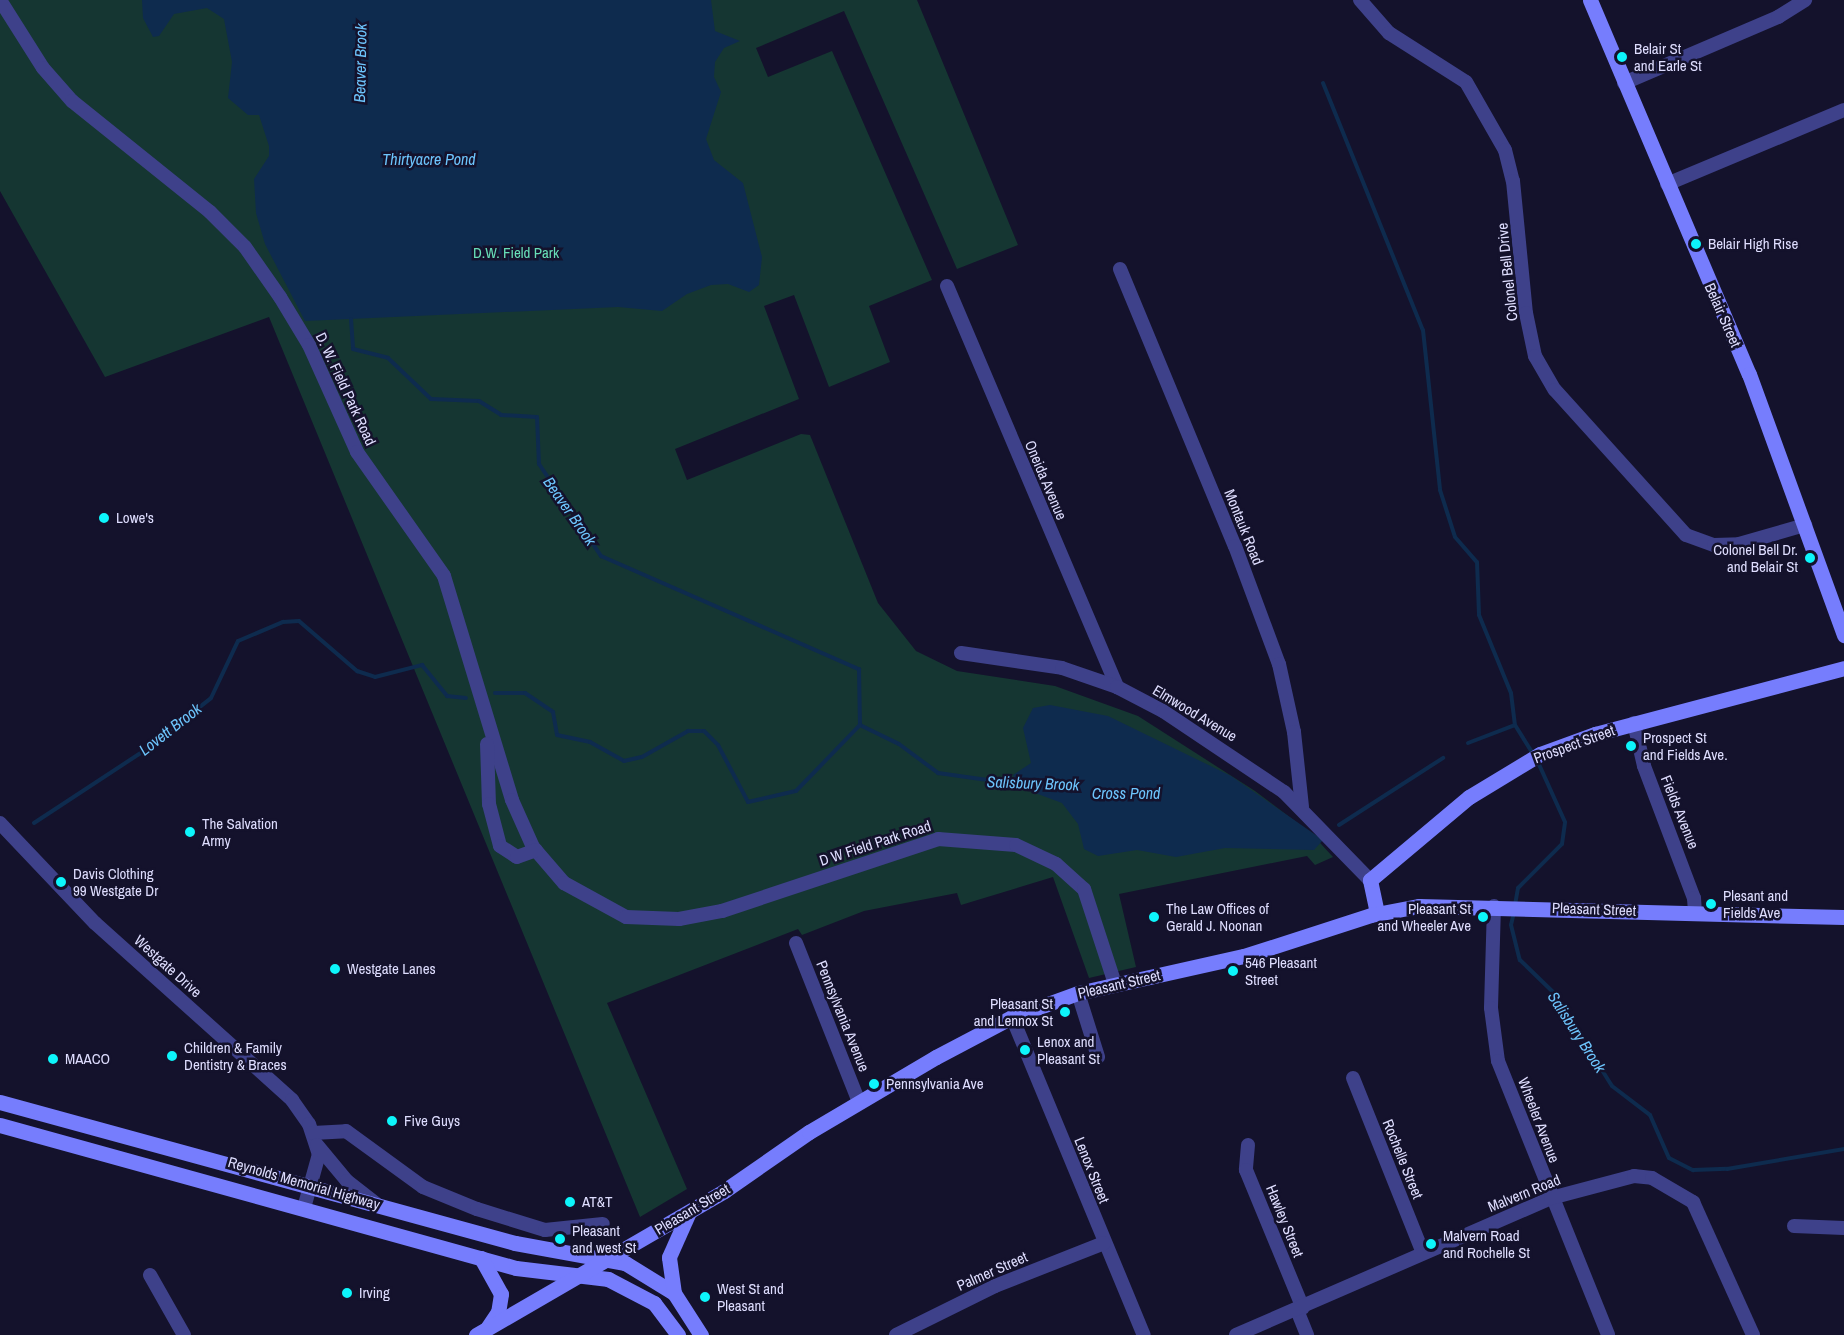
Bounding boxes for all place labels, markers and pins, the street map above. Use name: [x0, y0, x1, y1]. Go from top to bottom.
place label: Belair St and Earle St: [1634, 39, 1702, 74]
marker: Belair St and Earle St: [1615, 50, 1629, 64]
place label: Belair High Rise: [1708, 235, 1798, 253]
marker: Belair High Rise: [1689, 237, 1703, 251]
place label: Lowe's: [116, 509, 154, 527]
marker: Lowe's: [97, 511, 111, 525]
place label: Colonel Bell Dr. and Belair St: [1713, 540, 1798, 575]
marker: Colonel Bell Dr. and Belair St: [1803, 551, 1817, 565]
place label: Prospect St and Fields Ave.: [1643, 728, 1728, 763]
marker: Prospect St and Fields Ave.: [1624, 739, 1638, 753]
place label: The Salvation Army: [202, 814, 278, 849]
marker: The Salvation Army: [183, 825, 197, 839]
place label: Davis Clothing 99 Westgate Dr: [73, 864, 158, 899]
marker: Davis Clothing 99 Westgate Dr: [54, 875, 68, 889]
place label: Plesant and Fields Ave: [1723, 886, 1788, 921]
marker: Plesant and Fields Ave: [1704, 897, 1718, 911]
place label: The Law Offices of Gerald J. Noonan: [1166, 899, 1269, 934]
place label: Pleasant St and Wheeler Ave: [1377, 899, 1471, 934]
marker: The Law Offices of Gerald J. Noonan: [1147, 910, 1161, 924]
marker: Pleasant St and Wheeler Ave: [1476, 910, 1490, 924]
place label: 546 Pleasant Street: [1245, 953, 1317, 988]
place label: Westgate Lanes: [347, 960, 436, 978]
marker: Westgate Lanes: [328, 962, 342, 976]
marker: 546 Pleasant Street: [1226, 964, 1240, 978]
place label: Pleasant St and Lennox St: [974, 994, 1053, 1029]
marker: Pleasant St and Lennox St: [1058, 1005, 1072, 1019]
place label: Lenox and Pleasant St: [1037, 1032, 1100, 1067]
place label: Children & Family Dentistry & Braces: [184, 1038, 287, 1073]
marker: Lenox and Pleasant St: [1018, 1043, 1032, 1057]
marker: Children & Family Dentistry & Braces: [165, 1049, 179, 1063]
place label: MAACO: [65, 1050, 110, 1068]
marker: MAACO: [46, 1052, 60, 1066]
place label: Pennsylvania Ave: [886, 1075, 984, 1093]
marker: Pennsylvania Ave: [867, 1077, 881, 1091]
place label: Five Guys: [404, 1112, 460, 1130]
marker: Five Guys: [385, 1114, 399, 1128]
place label: AT&T: [582, 1193, 613, 1211]
marker: AT&T: [563, 1195, 577, 1209]
place label: Pleasant and west St: [572, 1221, 636, 1256]
place label: Malvern Road and Rochelle St: [1443, 1226, 1530, 1261]
marker: Pleasant and west St: [553, 1232, 567, 1246]
marker: Malvern Road and Rochelle St: [1424, 1237, 1438, 1251]
place label: West St and Pleasant: [717, 1279, 784, 1314]
place label: Irving: [359, 1284, 390, 1302]
marker: Irving: [340, 1286, 354, 1300]
marker: West St and Pleasant: [698, 1290, 712, 1304]

